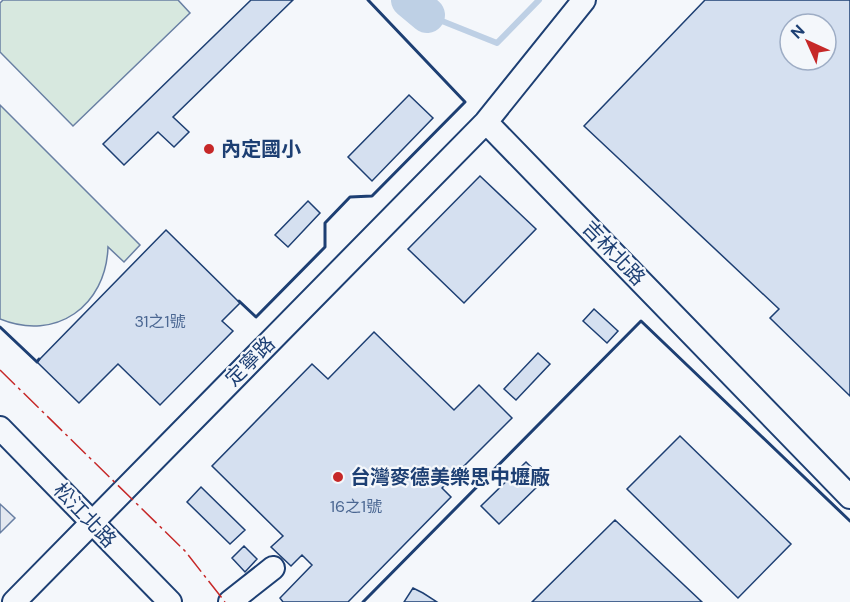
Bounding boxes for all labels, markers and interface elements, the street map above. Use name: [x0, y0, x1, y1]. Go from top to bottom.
north arrow: [778, 12, 838, 72]
text: N: [786, 20, 809, 43]
place label: 內定國小: [221, 136, 301, 162]
marker: 內定國小: [202, 142, 216, 156]
street label: 吉林北路: [577, 215, 651, 291]
house number: 31之1號: [134, 311, 186, 332]
street label: 定寧路: [220, 331, 280, 391]
place label: 台灣麥德美樂思中壢廠: [350, 464, 550, 490]
marker: 台灣麥德美樂思中壢廠: [331, 470, 345, 484]
street label: 松江北路: [48, 477, 122, 553]
house number: 16之1號: [330, 496, 382, 517]

